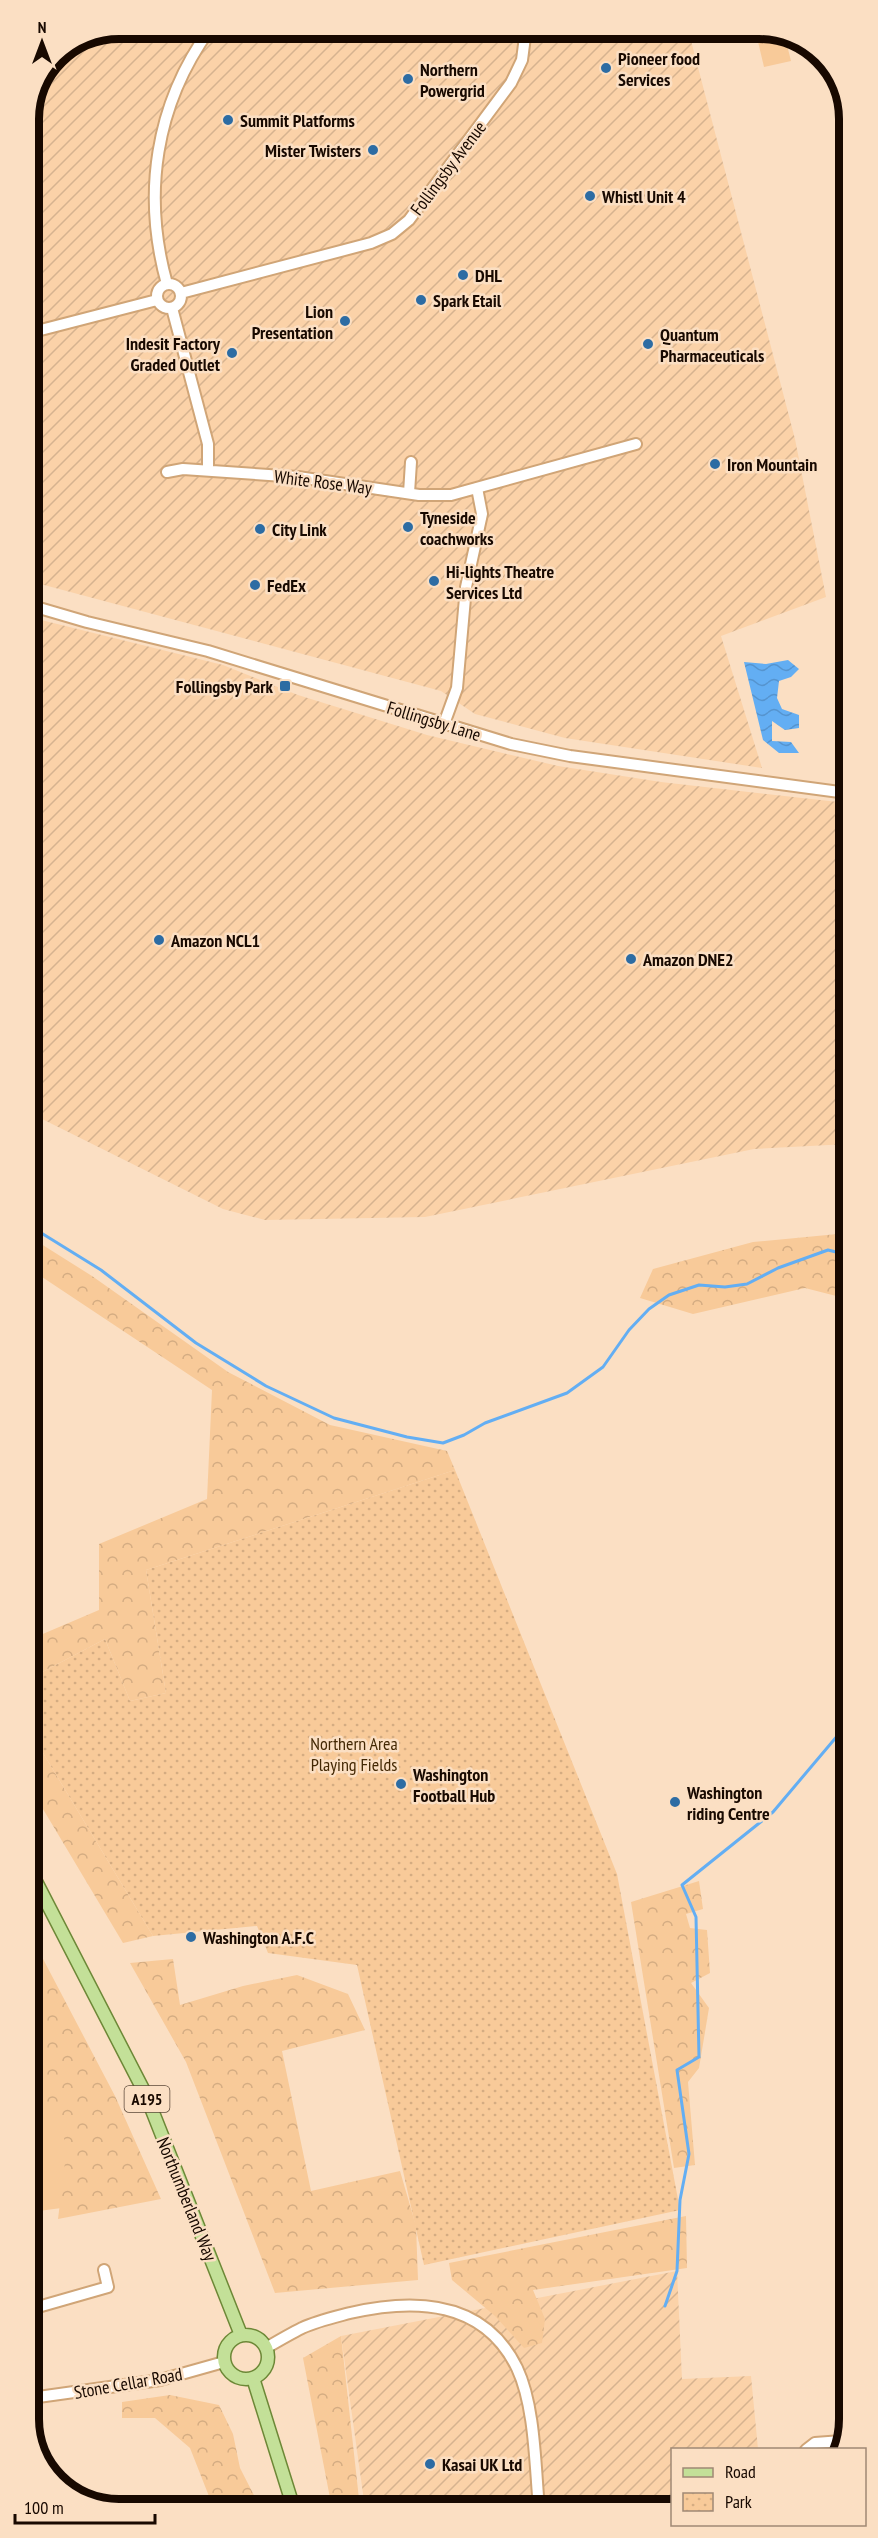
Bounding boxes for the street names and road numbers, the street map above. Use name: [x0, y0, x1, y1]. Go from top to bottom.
street label: Follingsby Avenue: [405, 116, 491, 220]
street label: White Rose Way: [273, 465, 373, 499]
street label: Follingsby Lane: [384, 696, 484, 746]
road number: A195: [124, 2086, 170, 2112]
street label: Northumberland Way: [152, 2134, 222, 2264]
street label: Stone Cellar Road: [72, 2362, 184, 2404]

